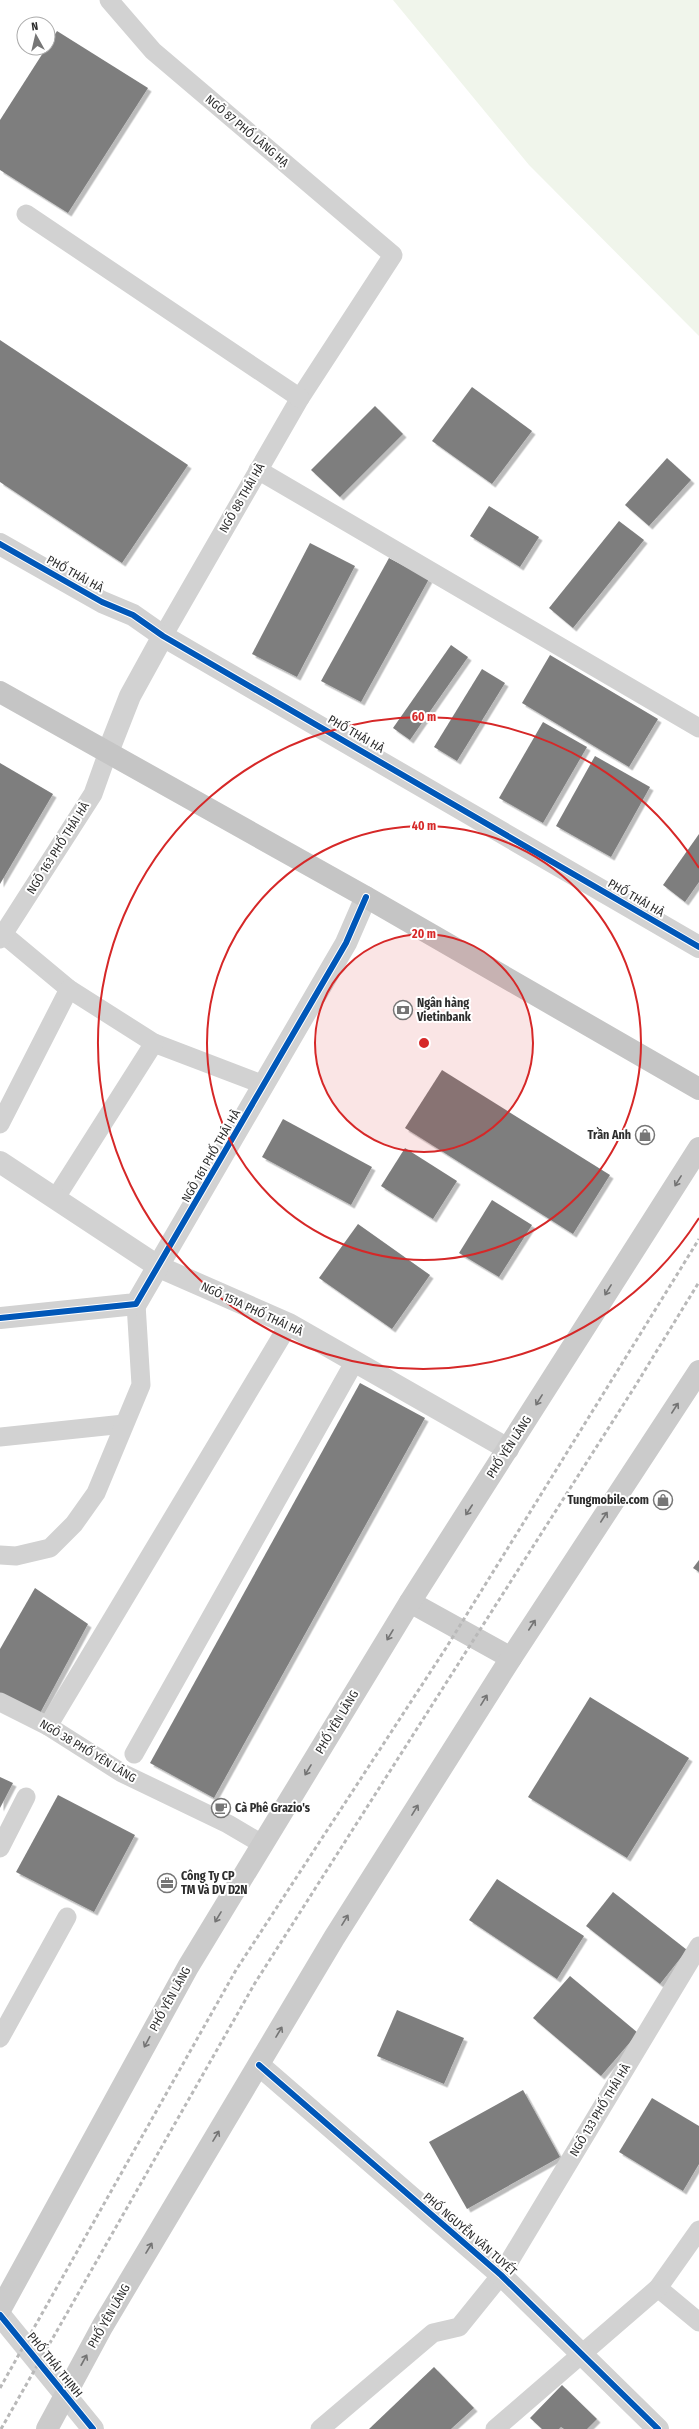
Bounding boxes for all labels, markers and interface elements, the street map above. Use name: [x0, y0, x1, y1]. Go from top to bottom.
north arrow: [16, 16, 56, 56]
text: N: [31, 20, 39, 33]
street label: NGÕ 87 PHỐ LÁNG HẠ: [203, 90, 294, 170]
street label: NGÕ 88 THÁI HÀ: [216, 460, 268, 535]
street label: PHỐ THÁI HÀ: [44, 550, 108, 596]
street label: PHỐ THÁI HÀ: [325, 710, 389, 756]
text: 60 m: [412, 710, 436, 724]
street label: NGÕ 163 PHỐ THÁI HÀ: [21, 797, 92, 897]
text: 40 m: [412, 819, 436, 833]
street label: PHỐ THÁI HÀ: [605, 874, 669, 920]
text: 20 m: [411, 927, 436, 941]
place label: Ngân hàng Vietinbank: [416, 996, 472, 1024]
bank icon: Ngân hàng Vietinbank: [392, 999, 414, 1021]
centre of rings: [417, 1036, 431, 1050]
street label: NGÕ 161 PHỐ THÁI HÀ: [176, 1105, 244, 1205]
shop icon: Trần Anh: [634, 1124, 656, 1146]
place label: Trần Anh: [588, 1126, 631, 1142]
one-way arrow: [674, 1175, 682, 1186]
street label: NGÕ 151A PHỐ THÁI HÀ: [199, 1277, 307, 1339]
one-way arrow: [604, 1285, 613, 1296]
one-way arrow: [535, 1394, 543, 1405]
one-way arrow: [671, 1403, 679, 1414]
street label: PHỐ YÊN LÃNG: [481, 1412, 534, 1481]
shop icon: Tungmobile.com: [652, 1489, 674, 1511]
place label: Tungmobile.com: [568, 1493, 649, 1507]
one-way arrow: [465, 1504, 473, 1515]
one-way arrow: [600, 1512, 608, 1523]
one-way arrow: [528, 1620, 537, 1631]
one-way arrow: [385, 1629, 393, 1641]
street label: PHỐ YÊN LÃNG: [310, 1686, 361, 1756]
one-way arrow: [480, 1695, 488, 1706]
street label: NGÕ 38 PHỐ YÊN LÃNG: [37, 1714, 140, 1785]
one-way arrow: [304, 1764, 312, 1775]
cafe icon: Cà Phê Grazio's: [210, 1797, 232, 1819]
place label: Cà Phê Grazio's: [235, 1801, 311, 1815]
one-way arrow: [411, 1804, 419, 1816]
place label: Công Ty CP TM Và DV D2N: [181, 1869, 248, 1897]
office icon: Công Ty CP TM Và DV D2N: [156, 1872, 178, 1894]
one-way arrow: [214, 1911, 222, 1922]
one-way arrow: [342, 1914, 350, 1926]
street label: PHỐ YÊN LÃNG: [144, 1963, 193, 2034]
one-way arrow: [275, 2026, 283, 2038]
one-way arrow: [143, 2036, 150, 2048]
street label: NGÕ 133 PHỐ THÁI HÀ: [564, 2059, 634, 2159]
one-way arrow: [212, 2130, 220, 2142]
street label: PHỐ NGUYỄN VĂN TUYẾT: [421, 2187, 522, 2279]
one-way arrow: [146, 2242, 154, 2254]
street label: PHỐ YÊN LÃNG: [82, 2280, 133, 2350]
street label: PHỐ THÁI THỊNH: [25, 2328, 88, 2400]
one-way arrow: [80, 2354, 88, 2366]

